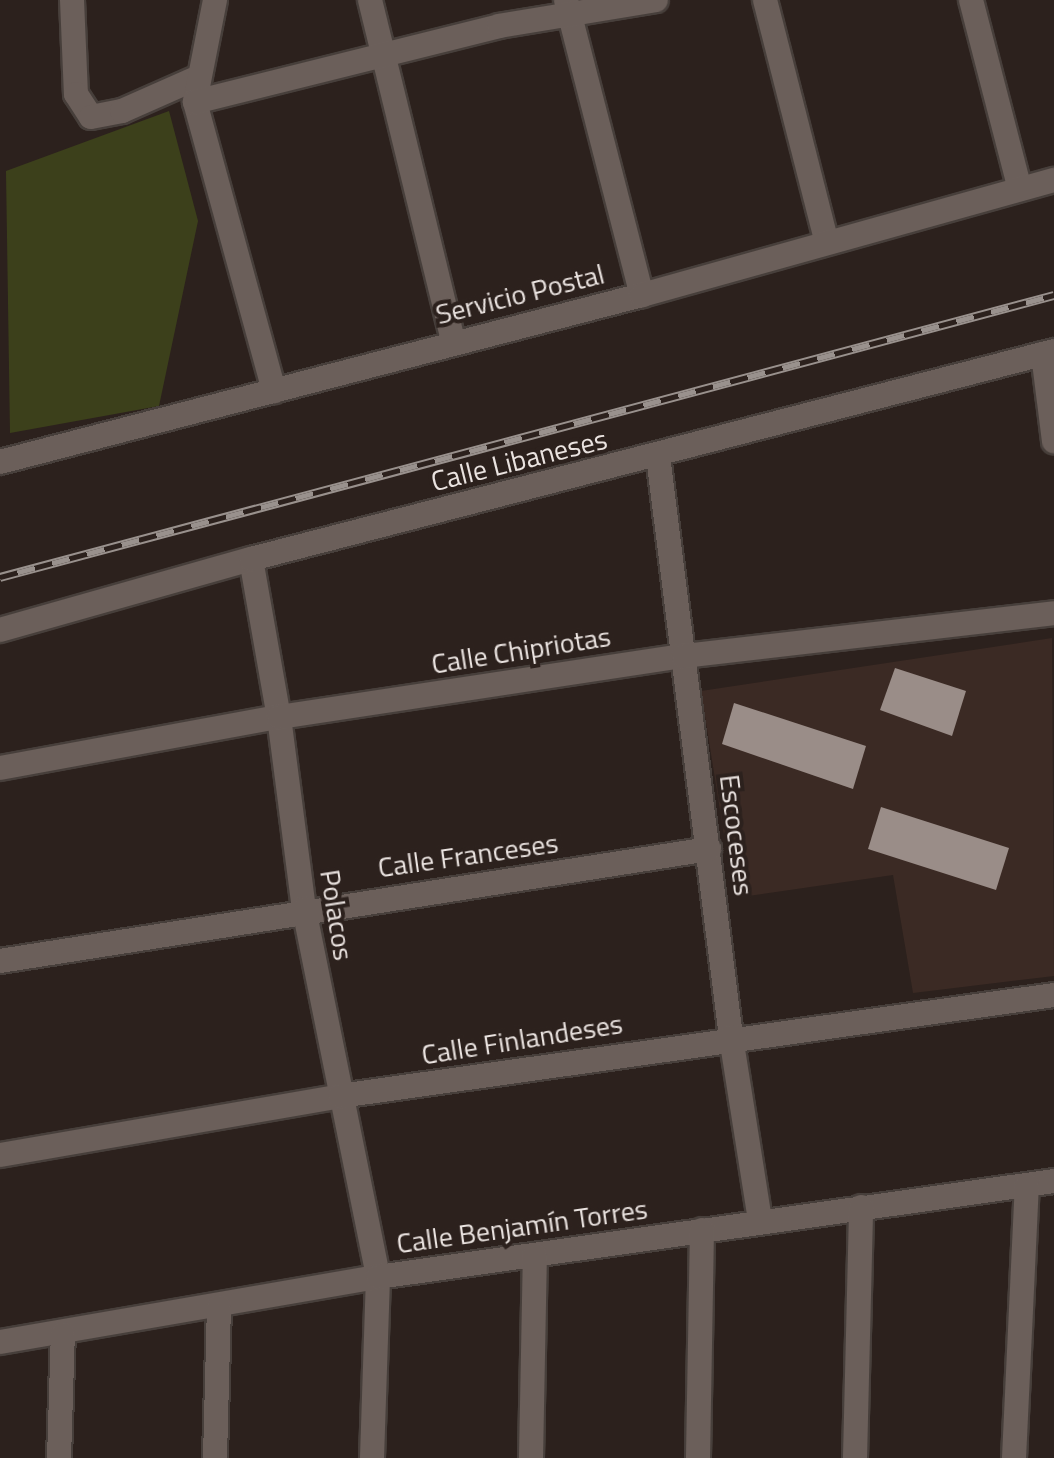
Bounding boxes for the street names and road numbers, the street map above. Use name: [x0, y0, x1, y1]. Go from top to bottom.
street label: Servicio Postal: [432, 257, 608, 331]
street label: Calle Libaneses: [428, 422, 610, 498]
street label: Calle Chipriotas: [429, 619, 613, 681]
street label: Escoceses: [713, 773, 761, 897]
street label: Calle Franceses: [376, 826, 560, 884]
street label: Polacos: [313, 867, 361, 963]
street label: Calle Finlandeses: [419, 1007, 625, 1071]
street label: Calle Benjamín Torres: [394, 1192, 650, 1260]

